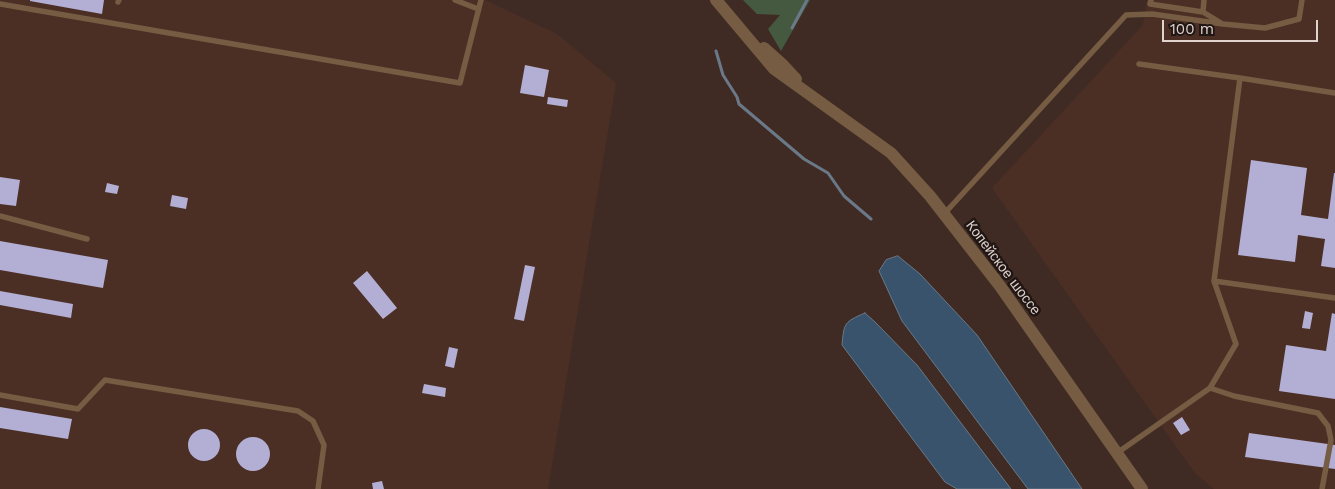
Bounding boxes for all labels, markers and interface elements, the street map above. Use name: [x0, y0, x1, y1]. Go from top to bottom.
scale bar: [1165, 10, 1321, 42]
text: 100 m: [1170, 20, 1214, 38]
street label: Копейское шоссе: [962, 218, 1044, 318]

